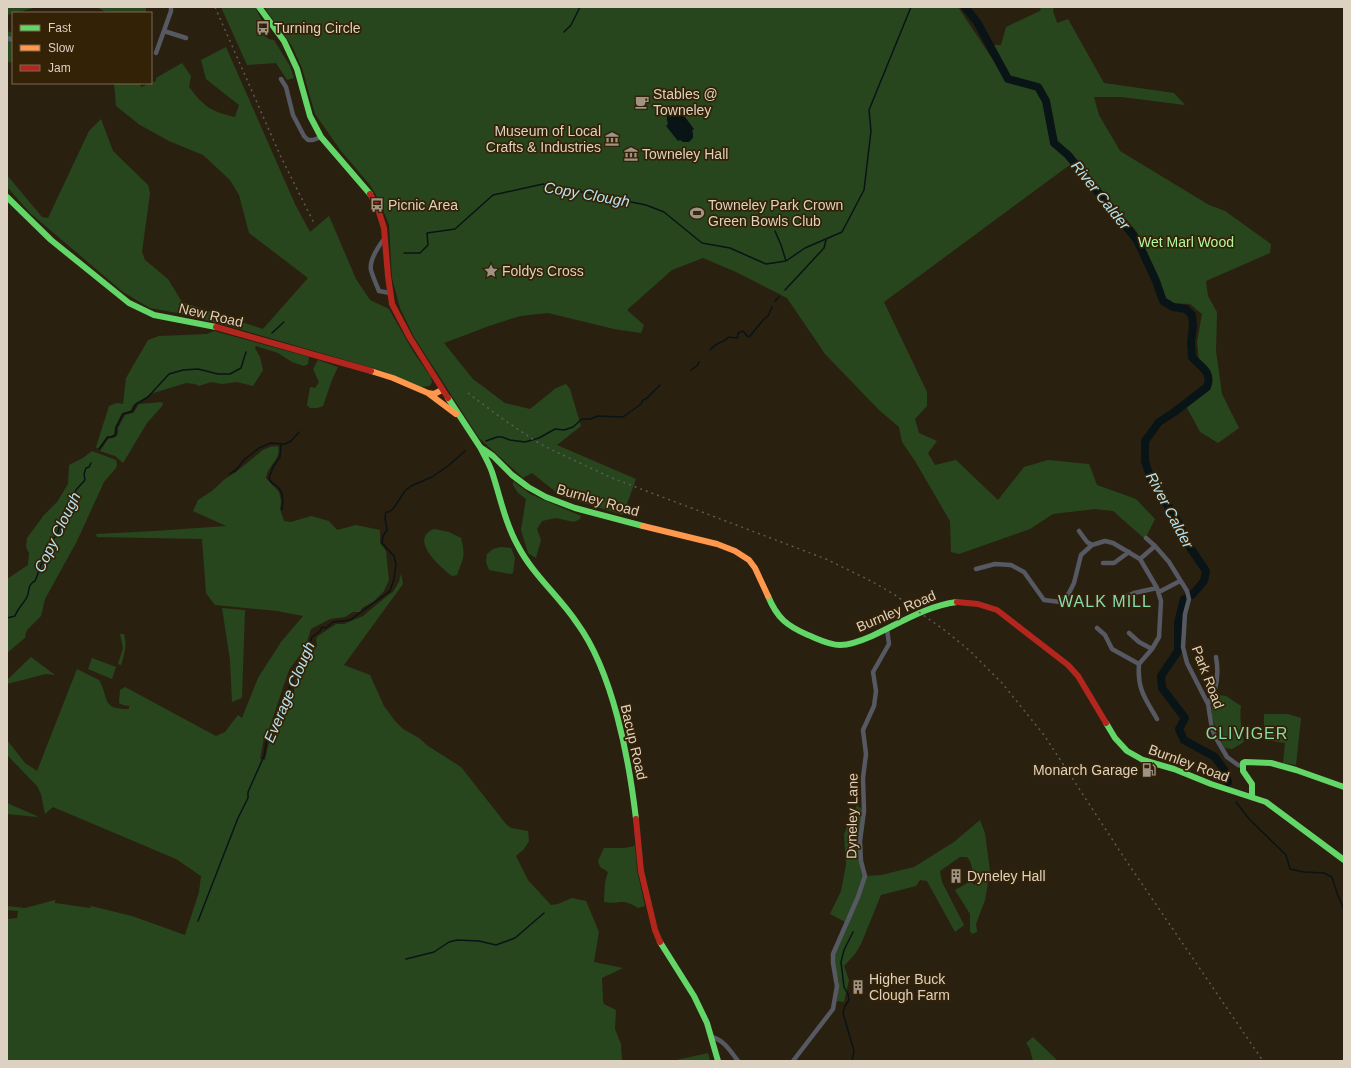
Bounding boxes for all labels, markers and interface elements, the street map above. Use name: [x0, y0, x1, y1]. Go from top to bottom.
legend: [12, 12, 152, 84]
bus stop icon: Turning Circle: [255, 20, 271, 36]
place label: Turning Circle: [274, 20, 361, 36]
text: Fast: [48, 21, 72, 35]
text: Slow: [48, 41, 74, 55]
text: Jam: [48, 61, 71, 75]
place label: Stables @ Towneley: [653, 86, 718, 118]
cafe icon: Stables @ Towneley: [634, 94, 650, 110]
place label: Museum of Local Crafts & Industries: [486, 123, 601, 155]
museum icon: Museum of Local Crafts & Industries: [604, 131, 620, 147]
museum icon: Towneley Hall: [623, 146, 639, 162]
place label: Towneley Hall: [642, 146, 728, 162]
water label: River Calder: [1068, 157, 1134, 234]
water label: Copy Clough: [543, 178, 631, 210]
bus stop icon: Picnic Area: [369, 197, 385, 213]
place label: Picnic Area: [388, 197, 458, 213]
place label: Towneley Park Crown Green Bowls Club: [708, 197, 843, 229]
sports icon: Towneley Park Crown Green Bowls Club: [689, 205, 705, 221]
park label: Wet Marl Wood: [1138, 234, 1234, 250]
place icon: Foldys Cross: [483, 263, 499, 279]
place label: Foldys Cross: [502, 263, 584, 279]
street label: New Road: [177, 300, 245, 330]
water label: River Calder: [1143, 469, 1198, 552]
street label: Burnley Road: [555, 481, 641, 519]
water label: Copy Clough: [30, 489, 84, 575]
street label: Burnley Road: [854, 587, 938, 635]
district label: WALK MILL: [1058, 593, 1152, 610]
water label: Everage Clough: [260, 639, 318, 745]
street label: Park Road: [1189, 643, 1227, 711]
street label: Bacup Road: [618, 703, 650, 781]
district label: CLIVIGER: [1206, 725, 1288, 742]
street label: Burnley Road: [1146, 741, 1232, 785]
place label: Monarch Garage: [1033, 762, 1138, 778]
fuel station icon: Monarch Garage: [1141, 762, 1157, 778]
street label: Dyneley Lane: [843, 773, 861, 859]
building icon: Dyneley Hall: [948, 868, 964, 884]
place label: Dyneley Hall: [967, 868, 1046, 884]
place label: Higher Buck Clough Farm: [869, 971, 950, 1003]
building icon: Higher Buck Clough Farm: [850, 979, 866, 995]

